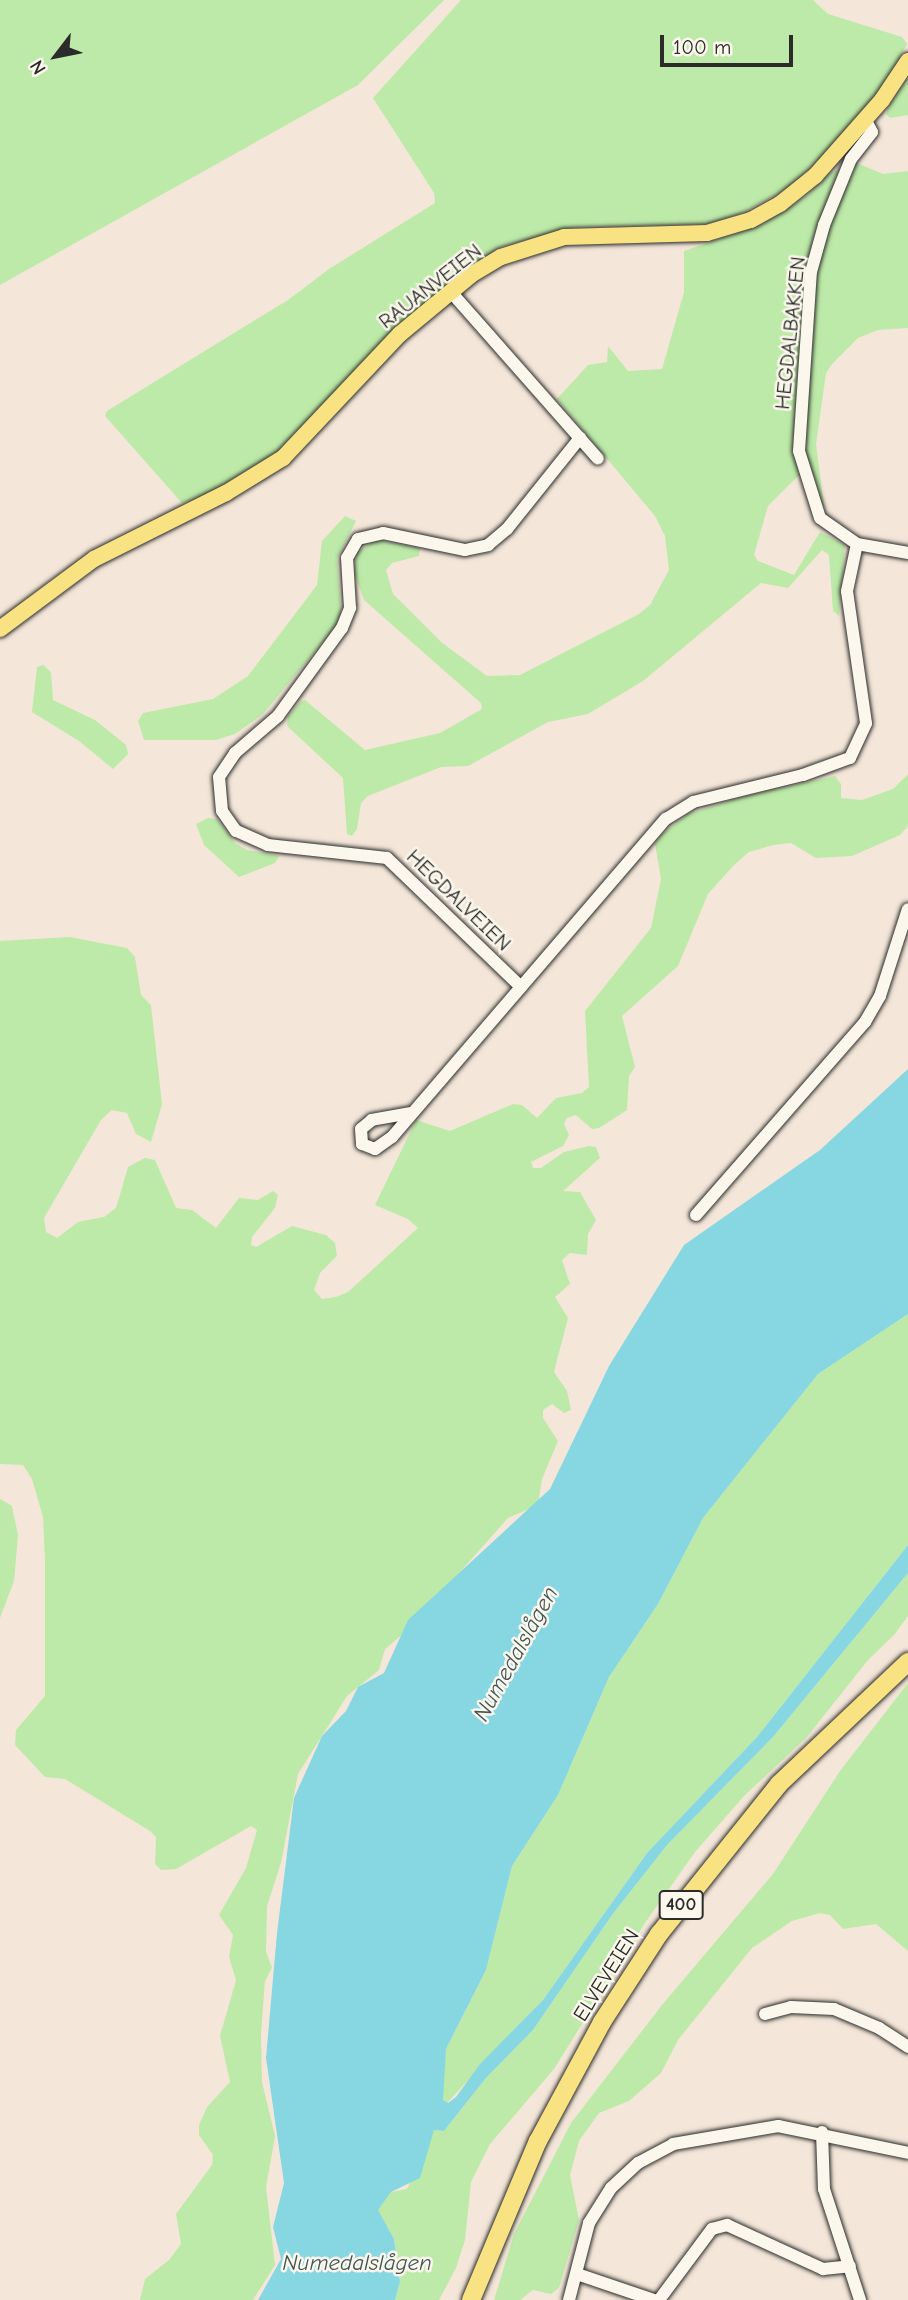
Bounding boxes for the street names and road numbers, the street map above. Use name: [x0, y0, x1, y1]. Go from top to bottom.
street label: RAUANVEIEN: [374, 238, 486, 334]
street label: HEGDALBAKKEN: [769, 255, 811, 411]
street label: HEGDALVEIEN: [401, 844, 517, 956]
road number: 400: [658, 1890, 704, 1921]
street label: ELVEVEIEN: [568, 1924, 644, 2026]

